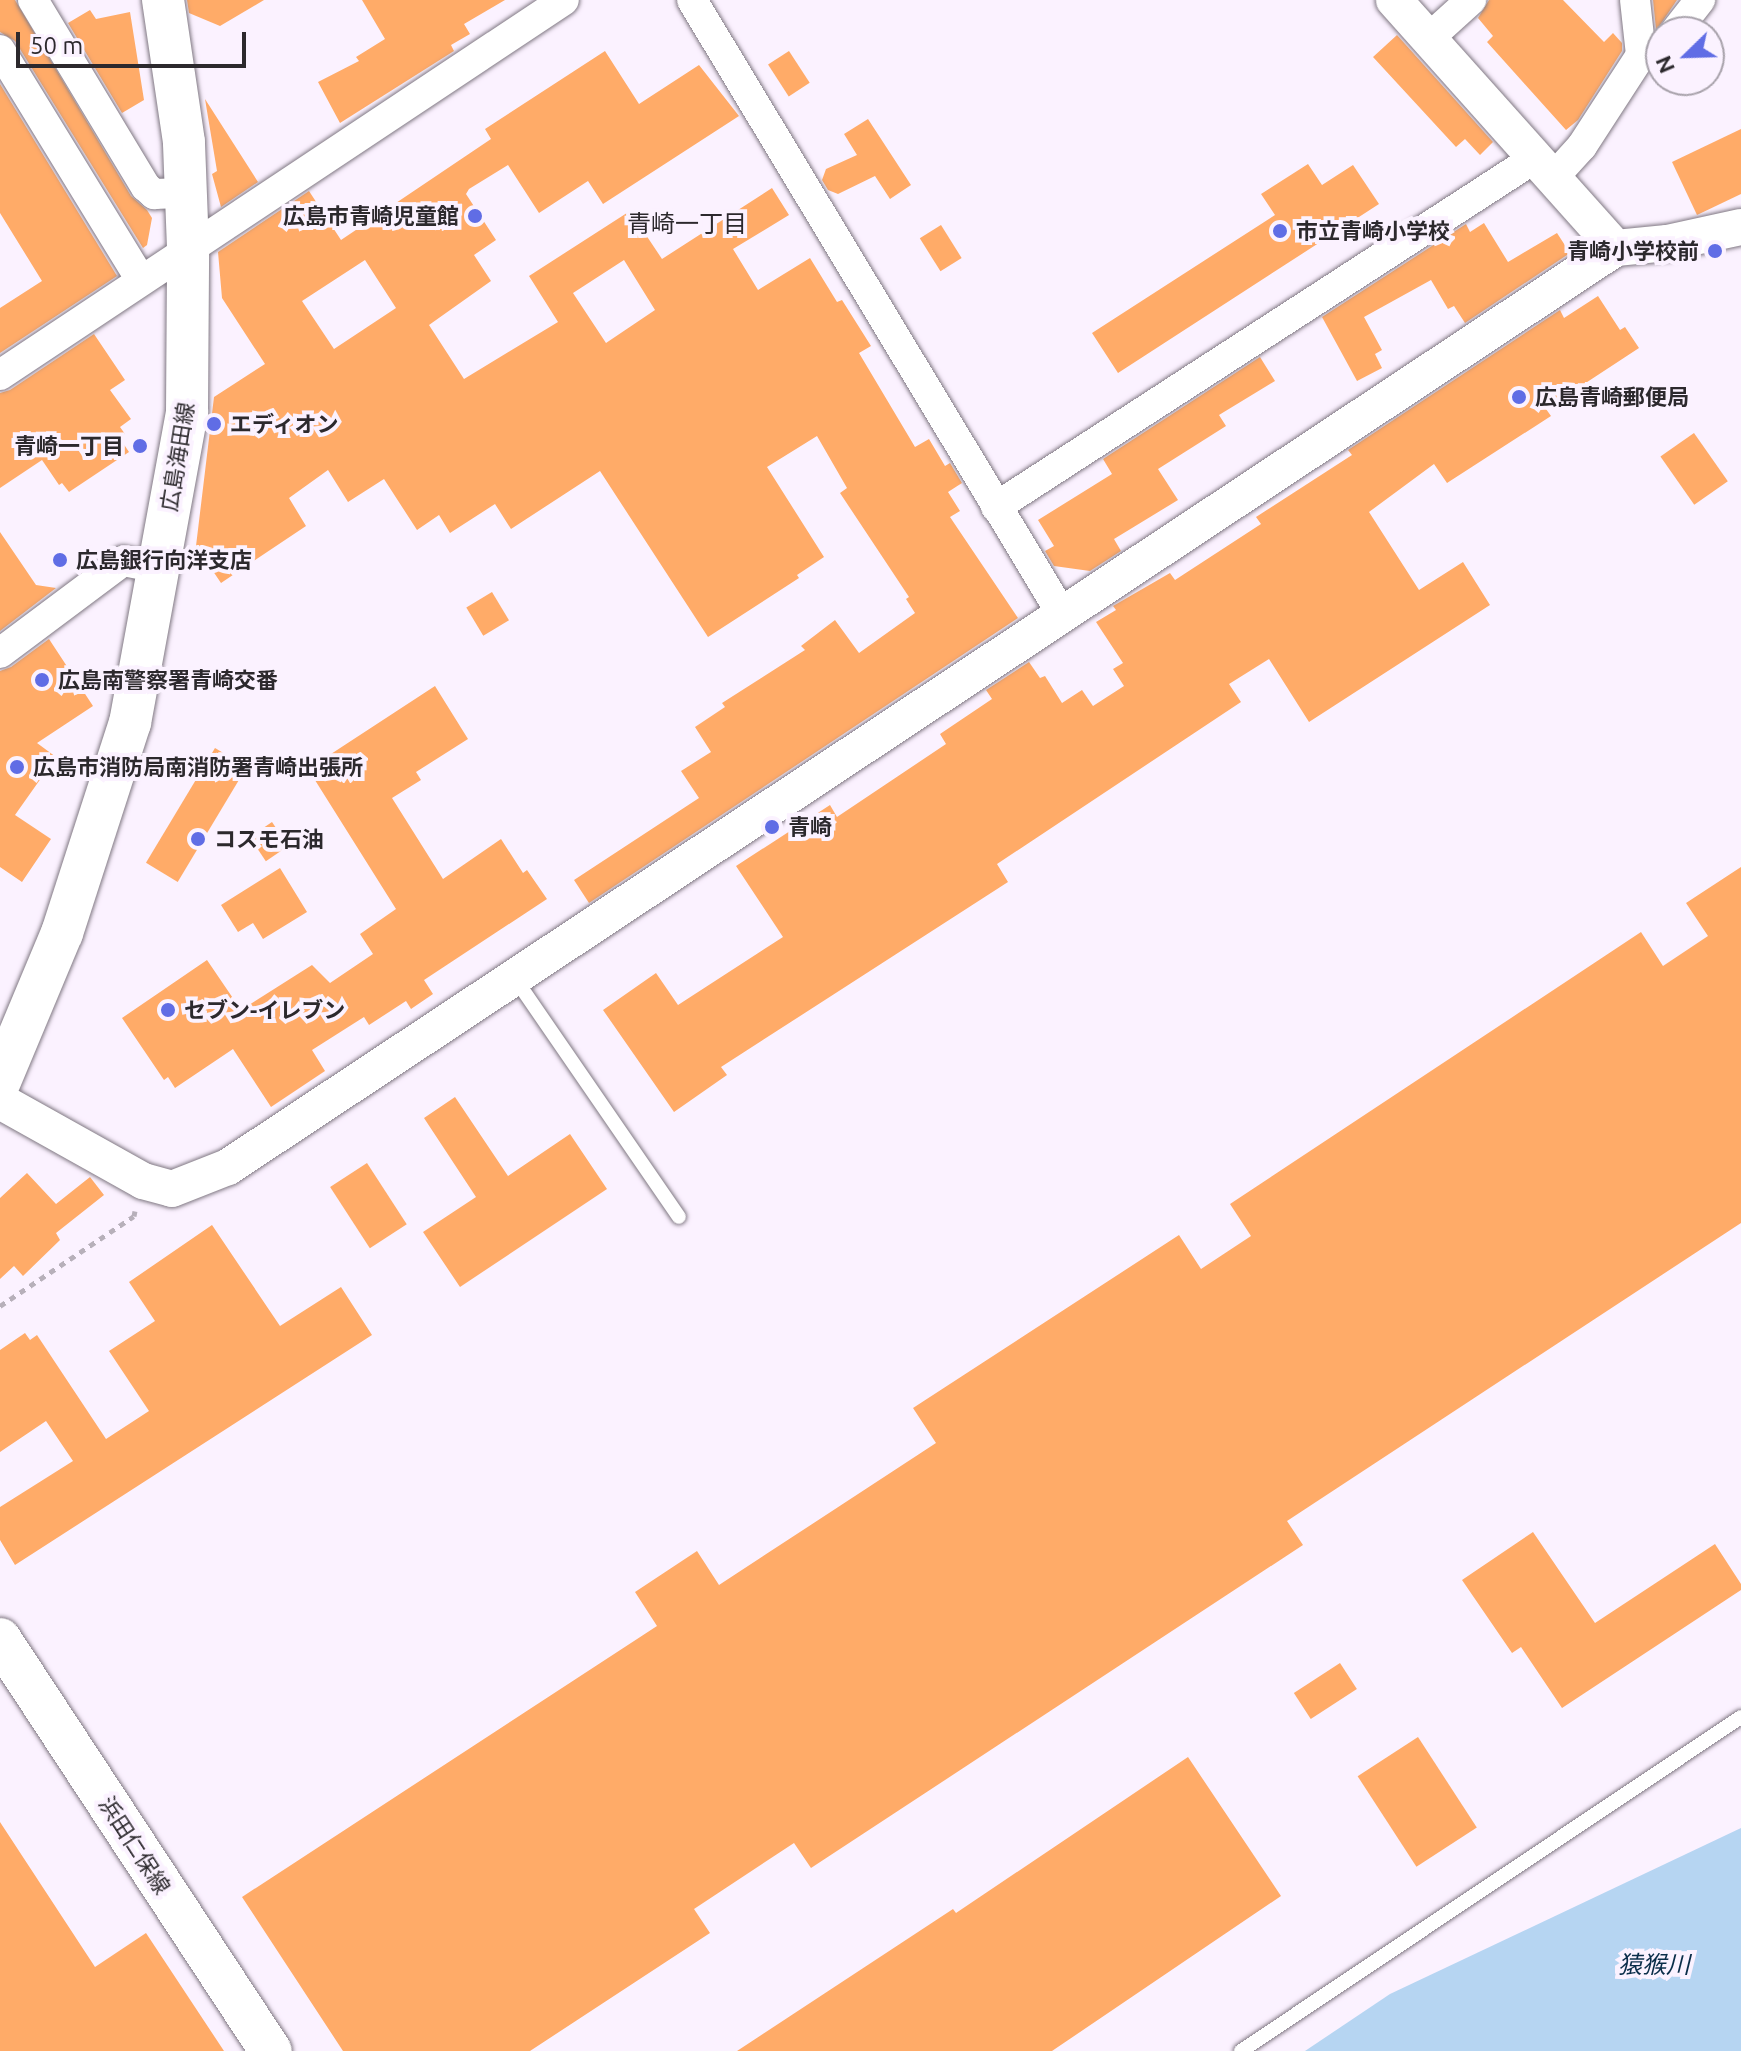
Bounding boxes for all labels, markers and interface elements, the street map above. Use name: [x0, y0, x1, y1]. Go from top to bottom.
scale bar: [20, 16, 250, 66]
north arrow: [1645, 16, 1725, 96]
text: 50 m: [30, 32, 83, 59]
text: N: [1650, 52, 1679, 77]
place label: 広島市青崎児童館: [283, 203, 459, 229]
marker: 広島市青崎児童館: [466, 207, 484, 225]
district label: 青崎一丁目: [627, 210, 747, 238]
place label: 市立青崎小学校: [1296, 218, 1450, 244]
marker: 市立青崎小学校: [1271, 222, 1289, 240]
place label: 青崎小学校前: [1567, 238, 1699, 264]
marker: 青崎小学校前: [1706, 242, 1724, 260]
place label: 広島青崎郵便局: [1535, 384, 1689, 410]
marker: 広島青崎郵便局: [1510, 388, 1528, 406]
street label: 広島海田線: [155, 401, 199, 513]
place label: エディオン: [230, 411, 340, 437]
marker: エディオン: [205, 415, 223, 433]
place label: 青崎一丁目: [14, 433, 124, 459]
marker: 青崎一丁目: [131, 437, 149, 455]
place label: 広島銀行向洋支店: [76, 547, 252, 573]
marker: 広島銀行向洋支店: [51, 551, 69, 569]
place label: 広島南警察署青崎交番: [58, 667, 278, 693]
marker: 広島南警察署青崎交番: [33, 671, 51, 689]
place label: 広島市消防局南消防署青崎出張所: [33, 754, 363, 780]
marker: 広島市消防局南消防署青崎出張所: [8, 758, 26, 776]
place label: 青崎: [788, 814, 832, 840]
marker: 青崎: [763, 818, 781, 836]
place label: コスモ石油: [214, 826, 324, 852]
marker: コスモ石油: [189, 830, 207, 848]
place label: セブン-イレブン: [184, 997, 345, 1023]
marker: セブン-イレブン: [159, 1001, 177, 1019]
street label: 浜田仁保線: [94, 1792, 176, 1898]
water label: 猿猴川: [1618, 1951, 1690, 1979]

